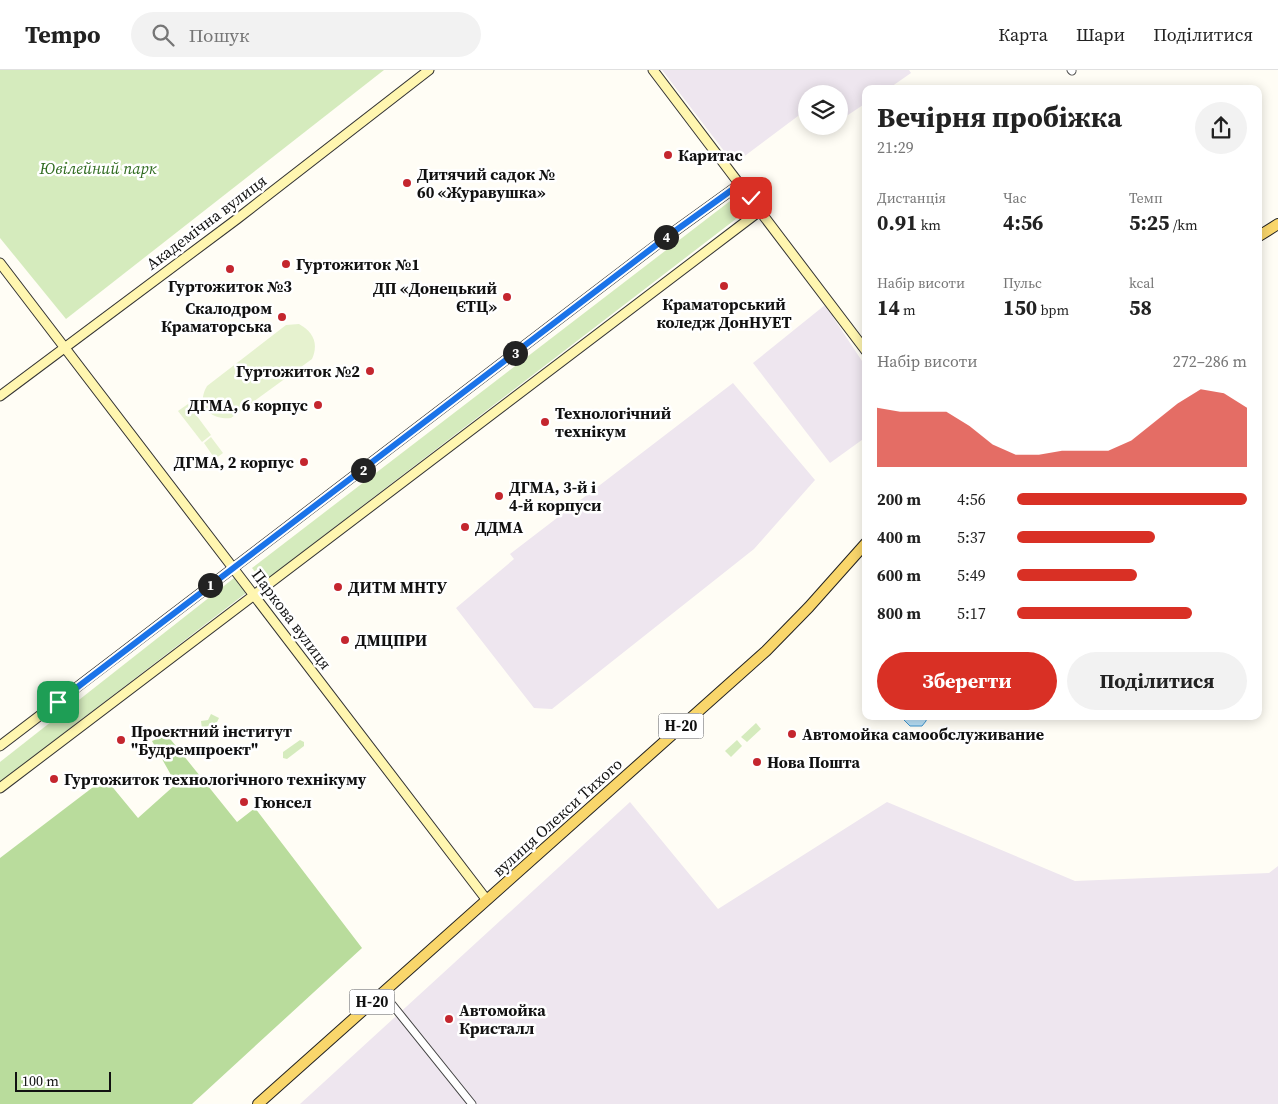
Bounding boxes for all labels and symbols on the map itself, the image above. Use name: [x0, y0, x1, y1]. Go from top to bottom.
place label: Каритас: [678, 144, 743, 166]
marker: Каритас: [662, 149, 674, 161]
park label: Ювілейний парк: [38, 157, 157, 179]
place label: Дитячий садок № 60 «Журавушка»: [417, 163, 556, 203]
street label: Академічна вулиця: [141, 169, 271, 275]
marker: Дитячий садок № 60 «Журавушка»: [401, 177, 413, 189]
pin: [730, 177, 772, 219]
pin: 4: [654, 224, 678, 250]
place label: Гуртожиток №1: [296, 253, 420, 275]
marker: Гуртожиток №1: [280, 258, 292, 270]
marker: Гуртожиток №3: [224, 263, 236, 275]
place label: Гуртожиток №3: [168, 275, 292, 297]
place label: ДП «Донецький ЄТЦ»: [373, 277, 498, 317]
marker: Краматорський коледж ДонНУЕТ: [718, 280, 730, 292]
marker: ДП «Донецький ЄТЦ»: [501, 291, 513, 303]
place label: Краматорський коледж ДонНУЕТ: [656, 293, 792, 333]
place label: Скалодром Краматорська: [161, 297, 272, 337]
marker: Скалодром Краматорська: [276, 311, 288, 323]
pin: 3: [502, 340, 528, 366]
place label: Гуртожиток №2: [236, 360, 360, 382]
marker: Гуртожиток №2: [364, 365, 376, 377]
place label: ДГМА, 6 корпус: [188, 394, 308, 416]
marker: ДГМА, 6 корпус: [312, 399, 324, 411]
place label: Технологічний технікум: [555, 402, 672, 442]
marker: Технологічний технікум: [539, 416, 551, 428]
place label: ДГМА, 2 корпус: [174, 451, 294, 473]
marker: ДГМА, 2 корпус: [298, 456, 310, 468]
pin: 2: [350, 458, 376, 482]
place label: ДГМА, 3-й і 4-й корпуси: [509, 476, 602, 516]
marker: ДГМА, 3-й і 4-й корпуси: [493, 490, 505, 502]
place label: ДДМА: [475, 516, 523, 538]
marker: ДДМА: [459, 521, 471, 533]
street label: Паркова вулиця: [247, 564, 337, 674]
pin: 1: [198, 572, 222, 598]
place label: ДИТМ МНТУ: [348, 576, 447, 598]
marker: ДИТМ МНТУ: [332, 581, 344, 593]
place label: ДМЦПРИ: [355, 629, 427, 651]
marker: ДМЦПРИ: [339, 634, 351, 646]
pin: [37, 681, 79, 723]
road number: Н-20: [658, 714, 704, 738]
place label: Проектний інститут "Будремпроект": [131, 720, 292, 760]
place label: Автомойка самообслуживание: [802, 723, 1044, 745]
marker: Автомойка самообслуживание: [786, 728, 798, 740]
marker: Проектний інститут "Будремпроект": [115, 734, 127, 746]
place label: Нова Пошта: [767, 751, 861, 773]
street label: вулиця Олекси Тихого: [487, 753, 627, 881]
marker: Нова Пошта: [751, 756, 763, 768]
place label: Гуртожиток технологічного технікуму: [64, 768, 367, 790]
marker: Гуртожиток технологічного технікуму: [48, 773, 60, 785]
place label: Гюнсел: [254, 791, 312, 813]
marker: Гюнсел: [238, 796, 250, 808]
road number: Н-20: [350, 990, 394, 1014]
place label: Автомойка Кристалл: [459, 999, 546, 1039]
marker: Автомойка Кристалл: [443, 1013, 455, 1025]
scale bar: [15, 1069, 111, 1092]

